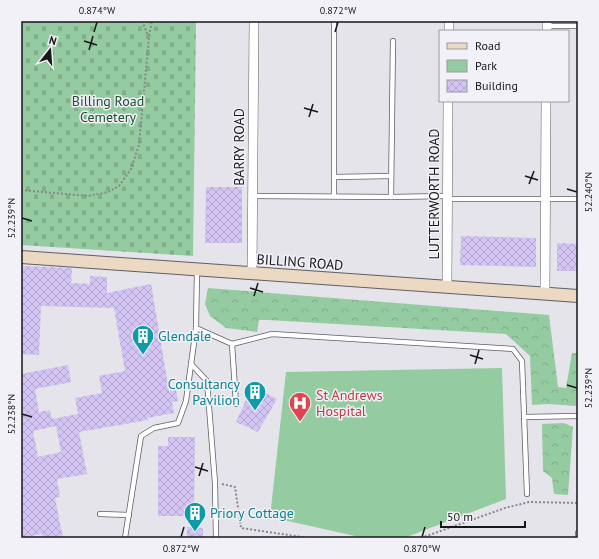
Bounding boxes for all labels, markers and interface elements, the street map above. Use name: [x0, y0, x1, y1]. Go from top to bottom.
text: 0.874°W: [79, 4, 116, 17]
text: 0.872°W: [320, 4, 357, 17]
north arrow: [30, 30, 70, 70]
legend: [439, 30, 569, 102]
text: N: [47, 33, 58, 48]
text: Road: [475, 38, 500, 53]
text: Park: [475, 58, 497, 73]
text: Building: [475, 78, 518, 93]
park label: Billing Road Cemetery: [72, 92, 144, 126]
street label: BARRY ROAD: [230, 108, 248, 186]
street label: LUTTERWORTH ROAD: [425, 128, 443, 260]
text: 52.240°N: [582, 172, 595, 212]
text: 52.239°N: [5, 198, 18, 238]
street label: BILLING ROAD: [256, 250, 344, 274]
building icon: Glendale: [130, 323, 156, 356]
place label: Glendale: [158, 327, 211, 345]
text: 52.239°N: [582, 368, 595, 408]
place label: Consultancy Pavilion: [168, 375, 240, 409]
building icon: Consultancy Pavilion: [242, 379, 268, 412]
place label: St Andrews Hospital: [316, 386, 383, 420]
hospital icon: St Andrews Hospital: [287, 390, 313, 423]
text: 52.238°N: [5, 394, 18, 434]
building icon: Priory Cottage: [182, 500, 208, 533]
scale bar: [441, 503, 525, 529]
place label: Priory Cottage: [210, 504, 294, 522]
text: 50 m: [447, 509, 473, 524]
text: 0.872°W: [163, 542, 200, 555]
text: 0.870°W: [404, 542, 441, 555]

